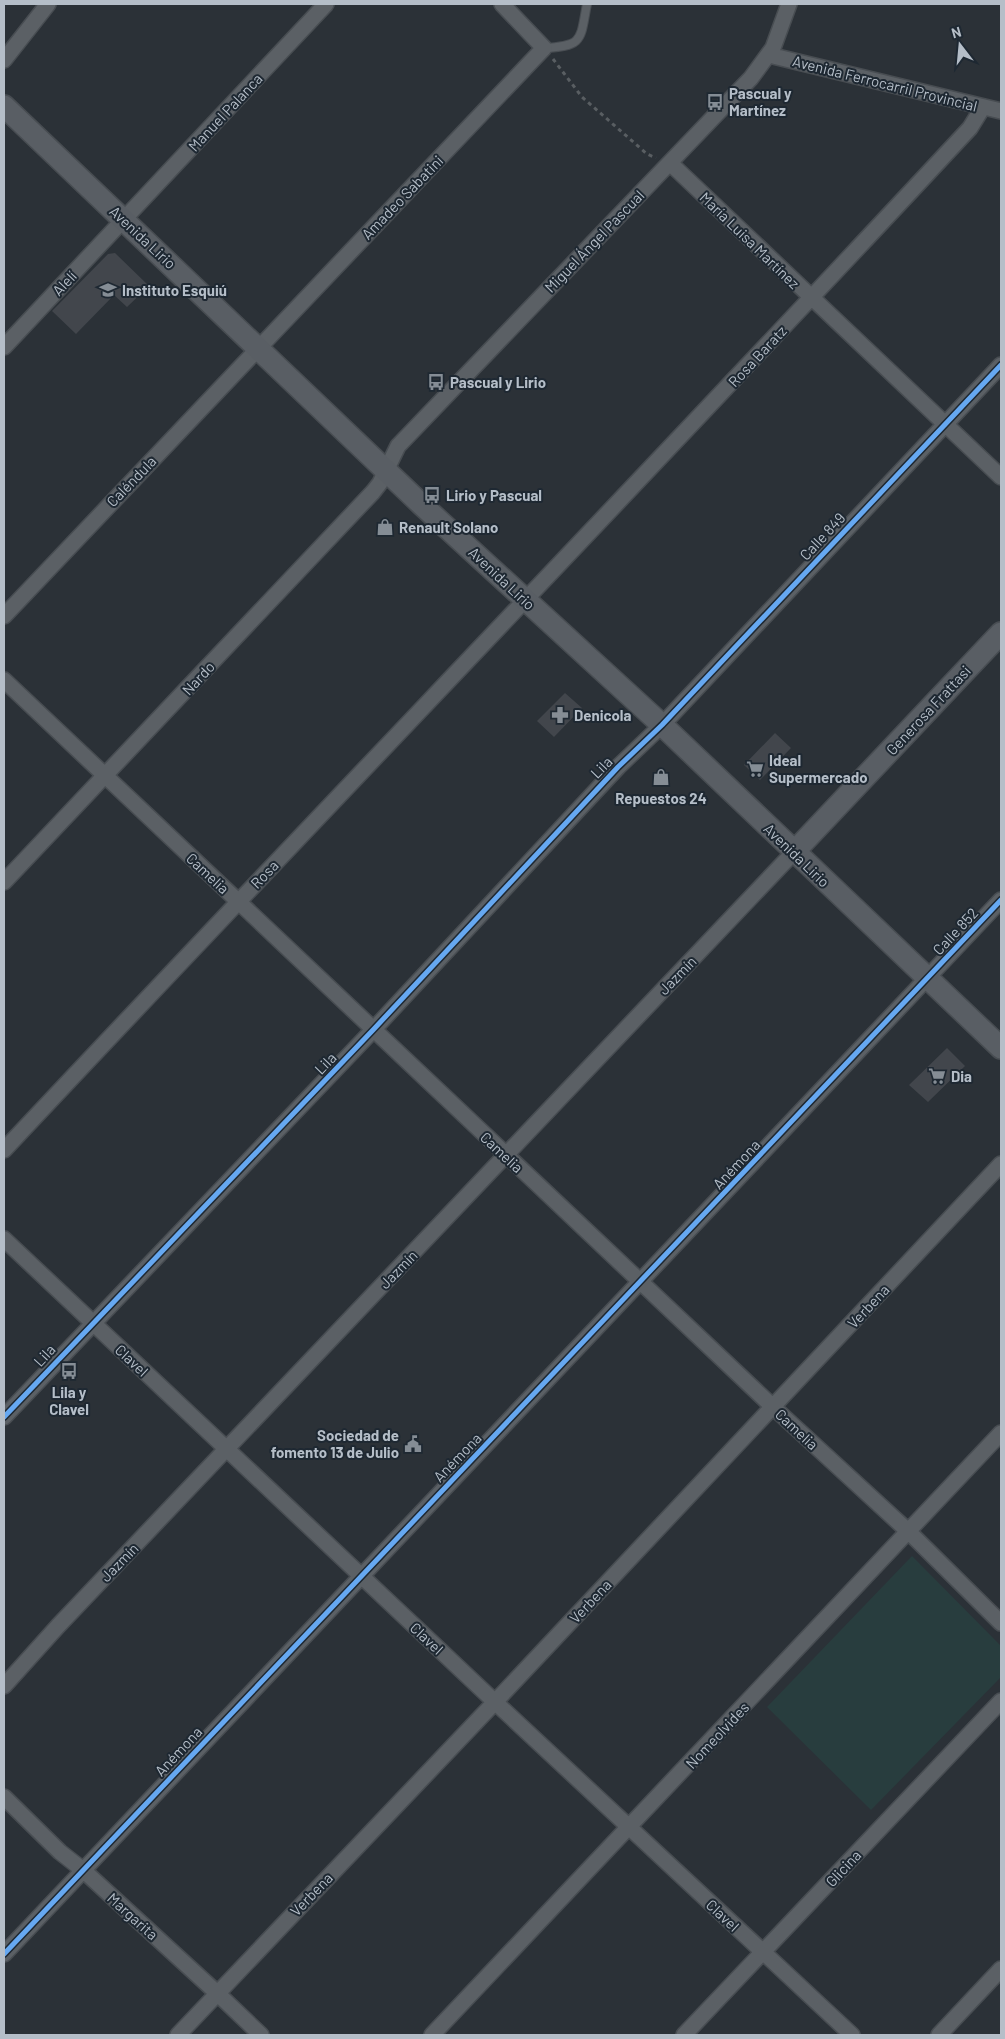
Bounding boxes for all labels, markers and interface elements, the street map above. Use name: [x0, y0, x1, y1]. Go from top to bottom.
north arrow: [935, 20, 985, 70]
text: N: [949, 23, 963, 41]
street label: Avenida Ferrocarril Provincial: [791, 51, 979, 115]
street label: Manuel Palanca: [184, 69, 266, 155]
place label: Pascual y Martínez: [729, 84, 792, 119]
bus stop icon: Pascual y Martínez: [705, 92, 725, 112]
street label: Amadeo Sabatini: [357, 151, 447, 243]
street label: Miguel Ángel Pascual: [540, 186, 648, 296]
street label: María Luisa Martínez: [697, 188, 804, 292]
street label: Avenida Lirio: [106, 202, 180, 272]
street label: Alelí: [48, 267, 80, 299]
school or university icon: Instituto Esquiú: [98, 280, 118, 300]
place label: Instituto Esquiú: [122, 281, 227, 299]
street label: Rosa Baratz: [724, 321, 790, 390]
bus stop icon: Pascual y Lirio: [426, 372, 446, 392]
place label: Pascual y Lirio: [450, 373, 546, 391]
street label: Caléndula: [102, 452, 160, 510]
bus stop icon: Lirio y Pascual: [422, 485, 442, 505]
place label: Lirio y Pascual: [446, 486, 542, 504]
street label: Calle 849: [795, 508, 849, 564]
shop icon: Renault Solano: [375, 517, 395, 537]
place label: Renault Solano: [399, 518, 498, 536]
street label: Avenida Lirio: [465, 543, 539, 613]
street label: Nardo: [178, 657, 218, 699]
street label: Generosa Frattasi: [882, 662, 974, 758]
pharmacy icon: Denicola: [550, 705, 570, 725]
place label: Denicola: [574, 706, 631, 724]
place label: Ideal Supermercado: [769, 751, 868, 786]
street label: Lila: [586, 752, 616, 782]
supermarket icon: Ideal Supermercado: [745, 759, 765, 779]
shop icon: Repuestos 24: [651, 767, 671, 787]
place label: Repuestos 24: [615, 789, 707, 807]
street label: Avenida Lirio: [760, 819, 834, 891]
street label: Camelia: [183, 849, 233, 897]
street label: Rosa: [246, 856, 282, 892]
street label: Calle 852: [929, 904, 981, 958]
street label: Jazmín: [654, 952, 700, 998]
street label: Lila: [310, 1048, 340, 1078]
supermarket icon: Dia: [927, 1066, 947, 1086]
place label: Dia: [951, 1067, 972, 1085]
street label: Camelia: [477, 1128, 527, 1176]
street label: Anémona: [709, 1135, 763, 1193]
street label: Jazmín: [375, 1246, 421, 1292]
street label: Verbena: [843, 1280, 893, 1332]
street label: Lila: [29, 1340, 59, 1370]
street label: Clavel: [112, 1340, 152, 1380]
bus stop icon: Lila y Clavel: [59, 1361, 79, 1381]
place label: Lila y Clavel: [49, 1383, 89, 1418]
street label: Camelia: [772, 1405, 822, 1453]
place label: Sociedad de fomento 13 de Julio: [271, 1426, 399, 1461]
street label: Anémona: [429, 1429, 485, 1485]
public building icon: Sociedad de fomento 13 de Julio: [403, 1434, 423, 1454]
street label: Jazmín: [96, 1539, 142, 1585]
street label: Verbena: [565, 1575, 615, 1627]
street label: Clavel: [407, 1618, 447, 1658]
street label: Nomeolvides: [682, 1698, 752, 1772]
street label: Anémona: [151, 1722, 205, 1780]
street label: Glicina: [821, 1846, 865, 1890]
street label: Verbena: [286, 1869, 336, 1919]
street label: Margarita: [104, 1889, 162, 1943]
street label: Clavel: [703, 1895, 743, 1935]

